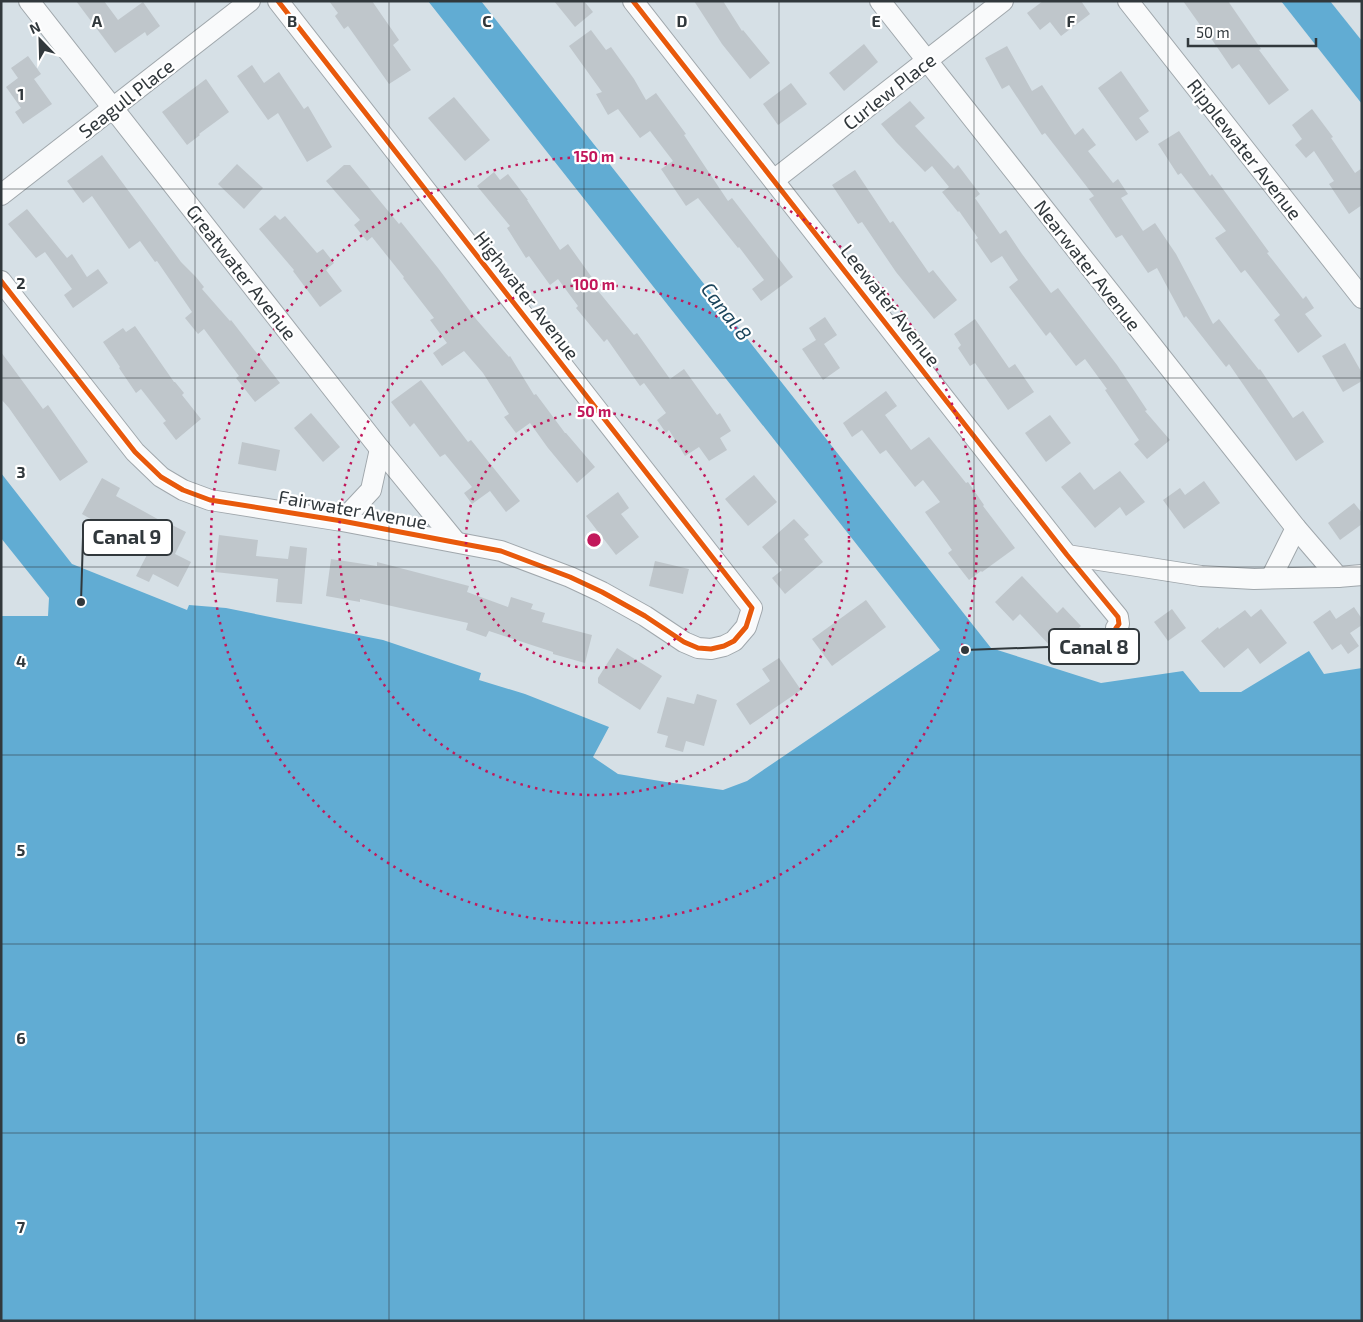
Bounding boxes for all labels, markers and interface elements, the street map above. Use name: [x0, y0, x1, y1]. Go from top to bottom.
text: A: [92, 11, 103, 30]
text: B: [287, 11, 297, 30]
text: C: [482, 11, 492, 30]
text: D: [677, 11, 688, 30]
text: E: [871, 11, 881, 30]
text: F: [1067, 11, 1076, 30]
north arrow: [15, 15, 65, 65]
scale bar: [1188, 15, 1316, 47]
text: N: [27, 18, 43, 37]
text: 50 m: [1196, 23, 1230, 41]
street label: Curlew Place: [838, 48, 940, 134]
street label: Seagull Place: [74, 54, 178, 142]
street label: Ripplewater Avenue: [1183, 74, 1307, 224]
text: 1: [18, 84, 24, 103]
text: 150 m: [574, 147, 614, 165]
street label: Nearwater Avenue: [1030, 195, 1146, 335]
street label: Greatwater Avenue: [182, 200, 302, 344]
street label: Highwater Avenue: [470, 226, 584, 364]
street label: Leewater Avenue: [836, 239, 946, 371]
text: 2: [16, 273, 26, 292]
text: 100 m: [573, 275, 615, 293]
water label: Canal 8: [697, 277, 757, 345]
text: 50 m: [577, 402, 611, 420]
text: 3: [16, 462, 26, 481]
street label: Fairwater Avenue: [277, 485, 429, 533]
callout: Canal 9: [83, 520, 172, 555]
text: Canal 9: [93, 524, 161, 548]
centre of rings: [585, 531, 603, 549]
callout: Canal 8: [1049, 629, 1139, 664]
text: Canal 8: [1059, 634, 1129, 658]
text: 4: [16, 651, 26, 670]
text: 5: [17, 840, 26, 859]
text: 6: [16, 1028, 26, 1047]
text: 7: [17, 1217, 26, 1236]

